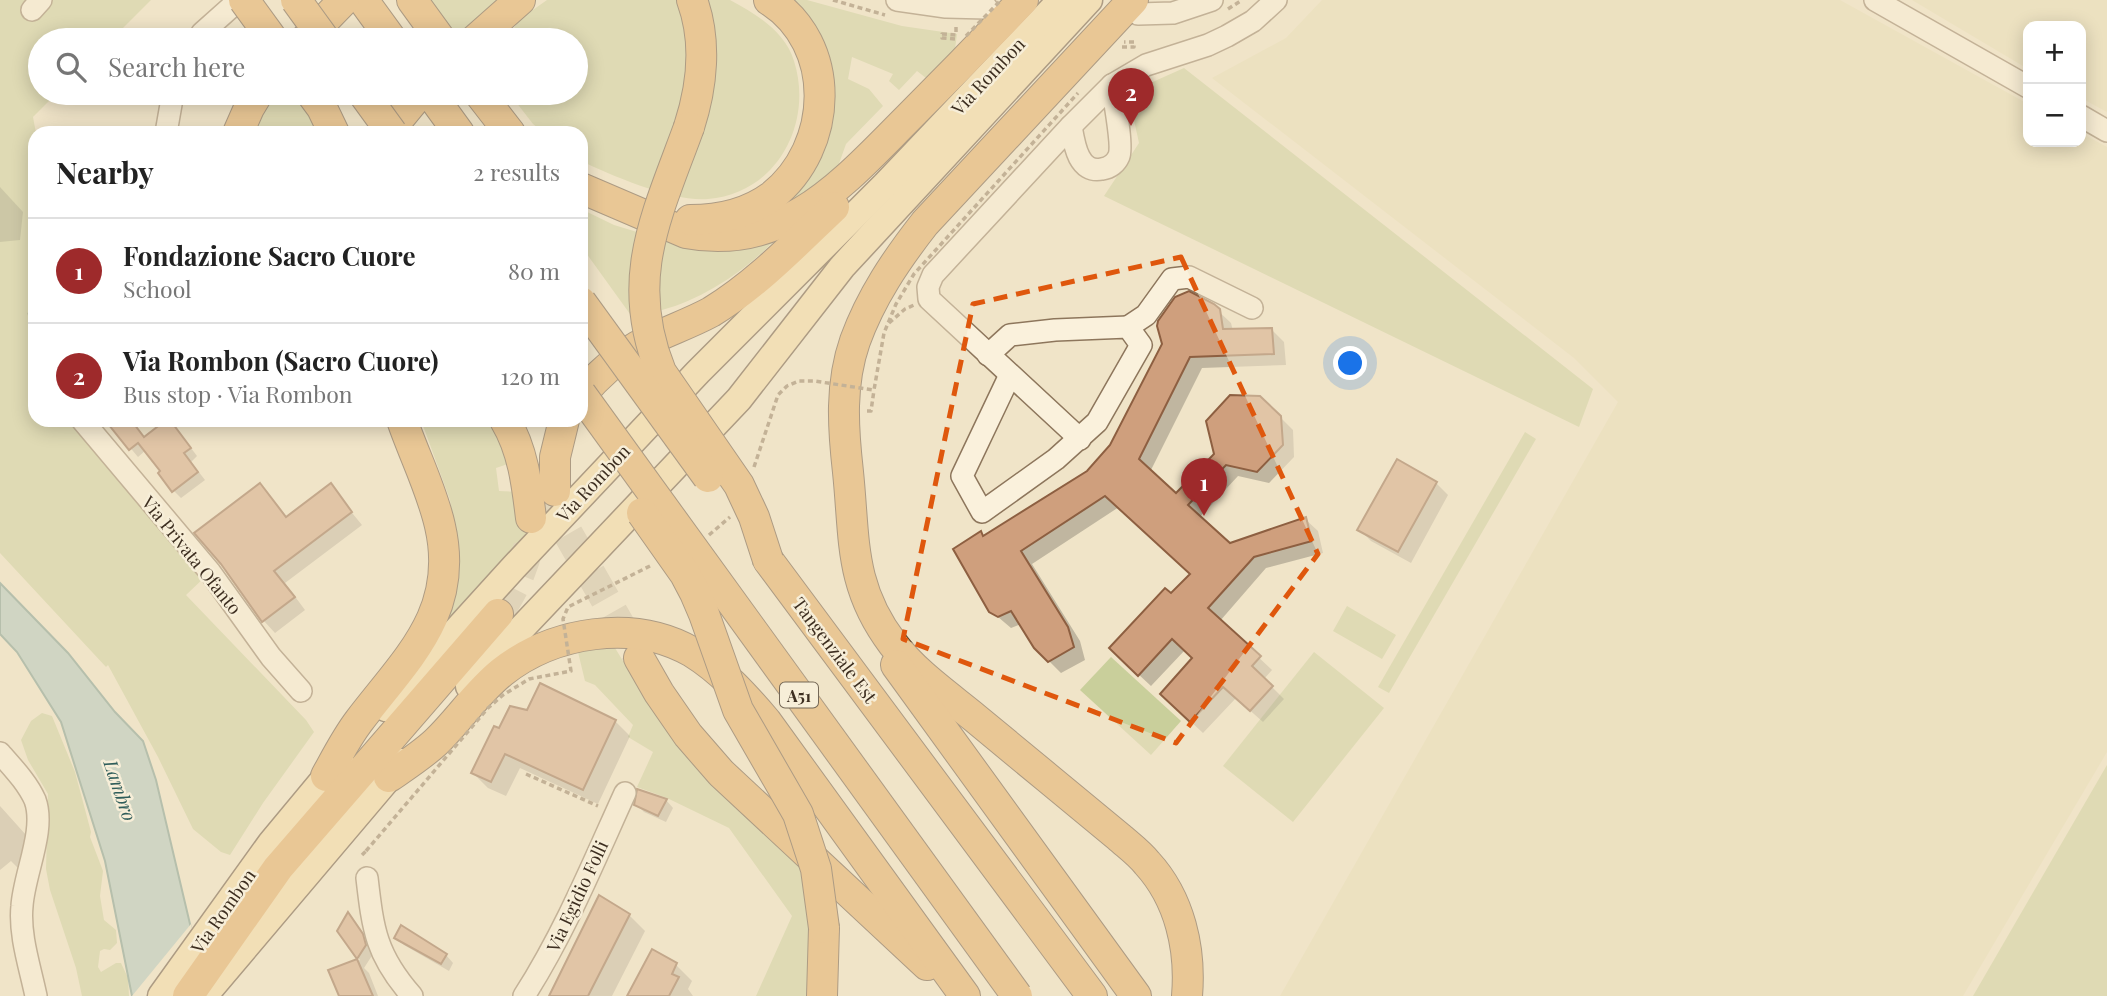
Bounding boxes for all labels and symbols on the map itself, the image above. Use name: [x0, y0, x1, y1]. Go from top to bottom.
street label: Via Rombon: [945, 32, 1030, 121]
pin: 2: [1108, 68, 1154, 126]
your location: [1333, 346, 1367, 380]
street label: Via Rombon: [550, 439, 635, 528]
pin: 1: [1181, 458, 1227, 516]
street label: Via Privata Ofanto: [136, 490, 247, 619]
street label: Tangenziale Est: [787, 592, 883, 708]
road number: A51: [780, 682, 818, 708]
water label: Lambro: [98, 755, 144, 824]
street label: Via Egidio Folli: [540, 836, 613, 956]
street label: Via Rombon: [185, 864, 261, 959]

